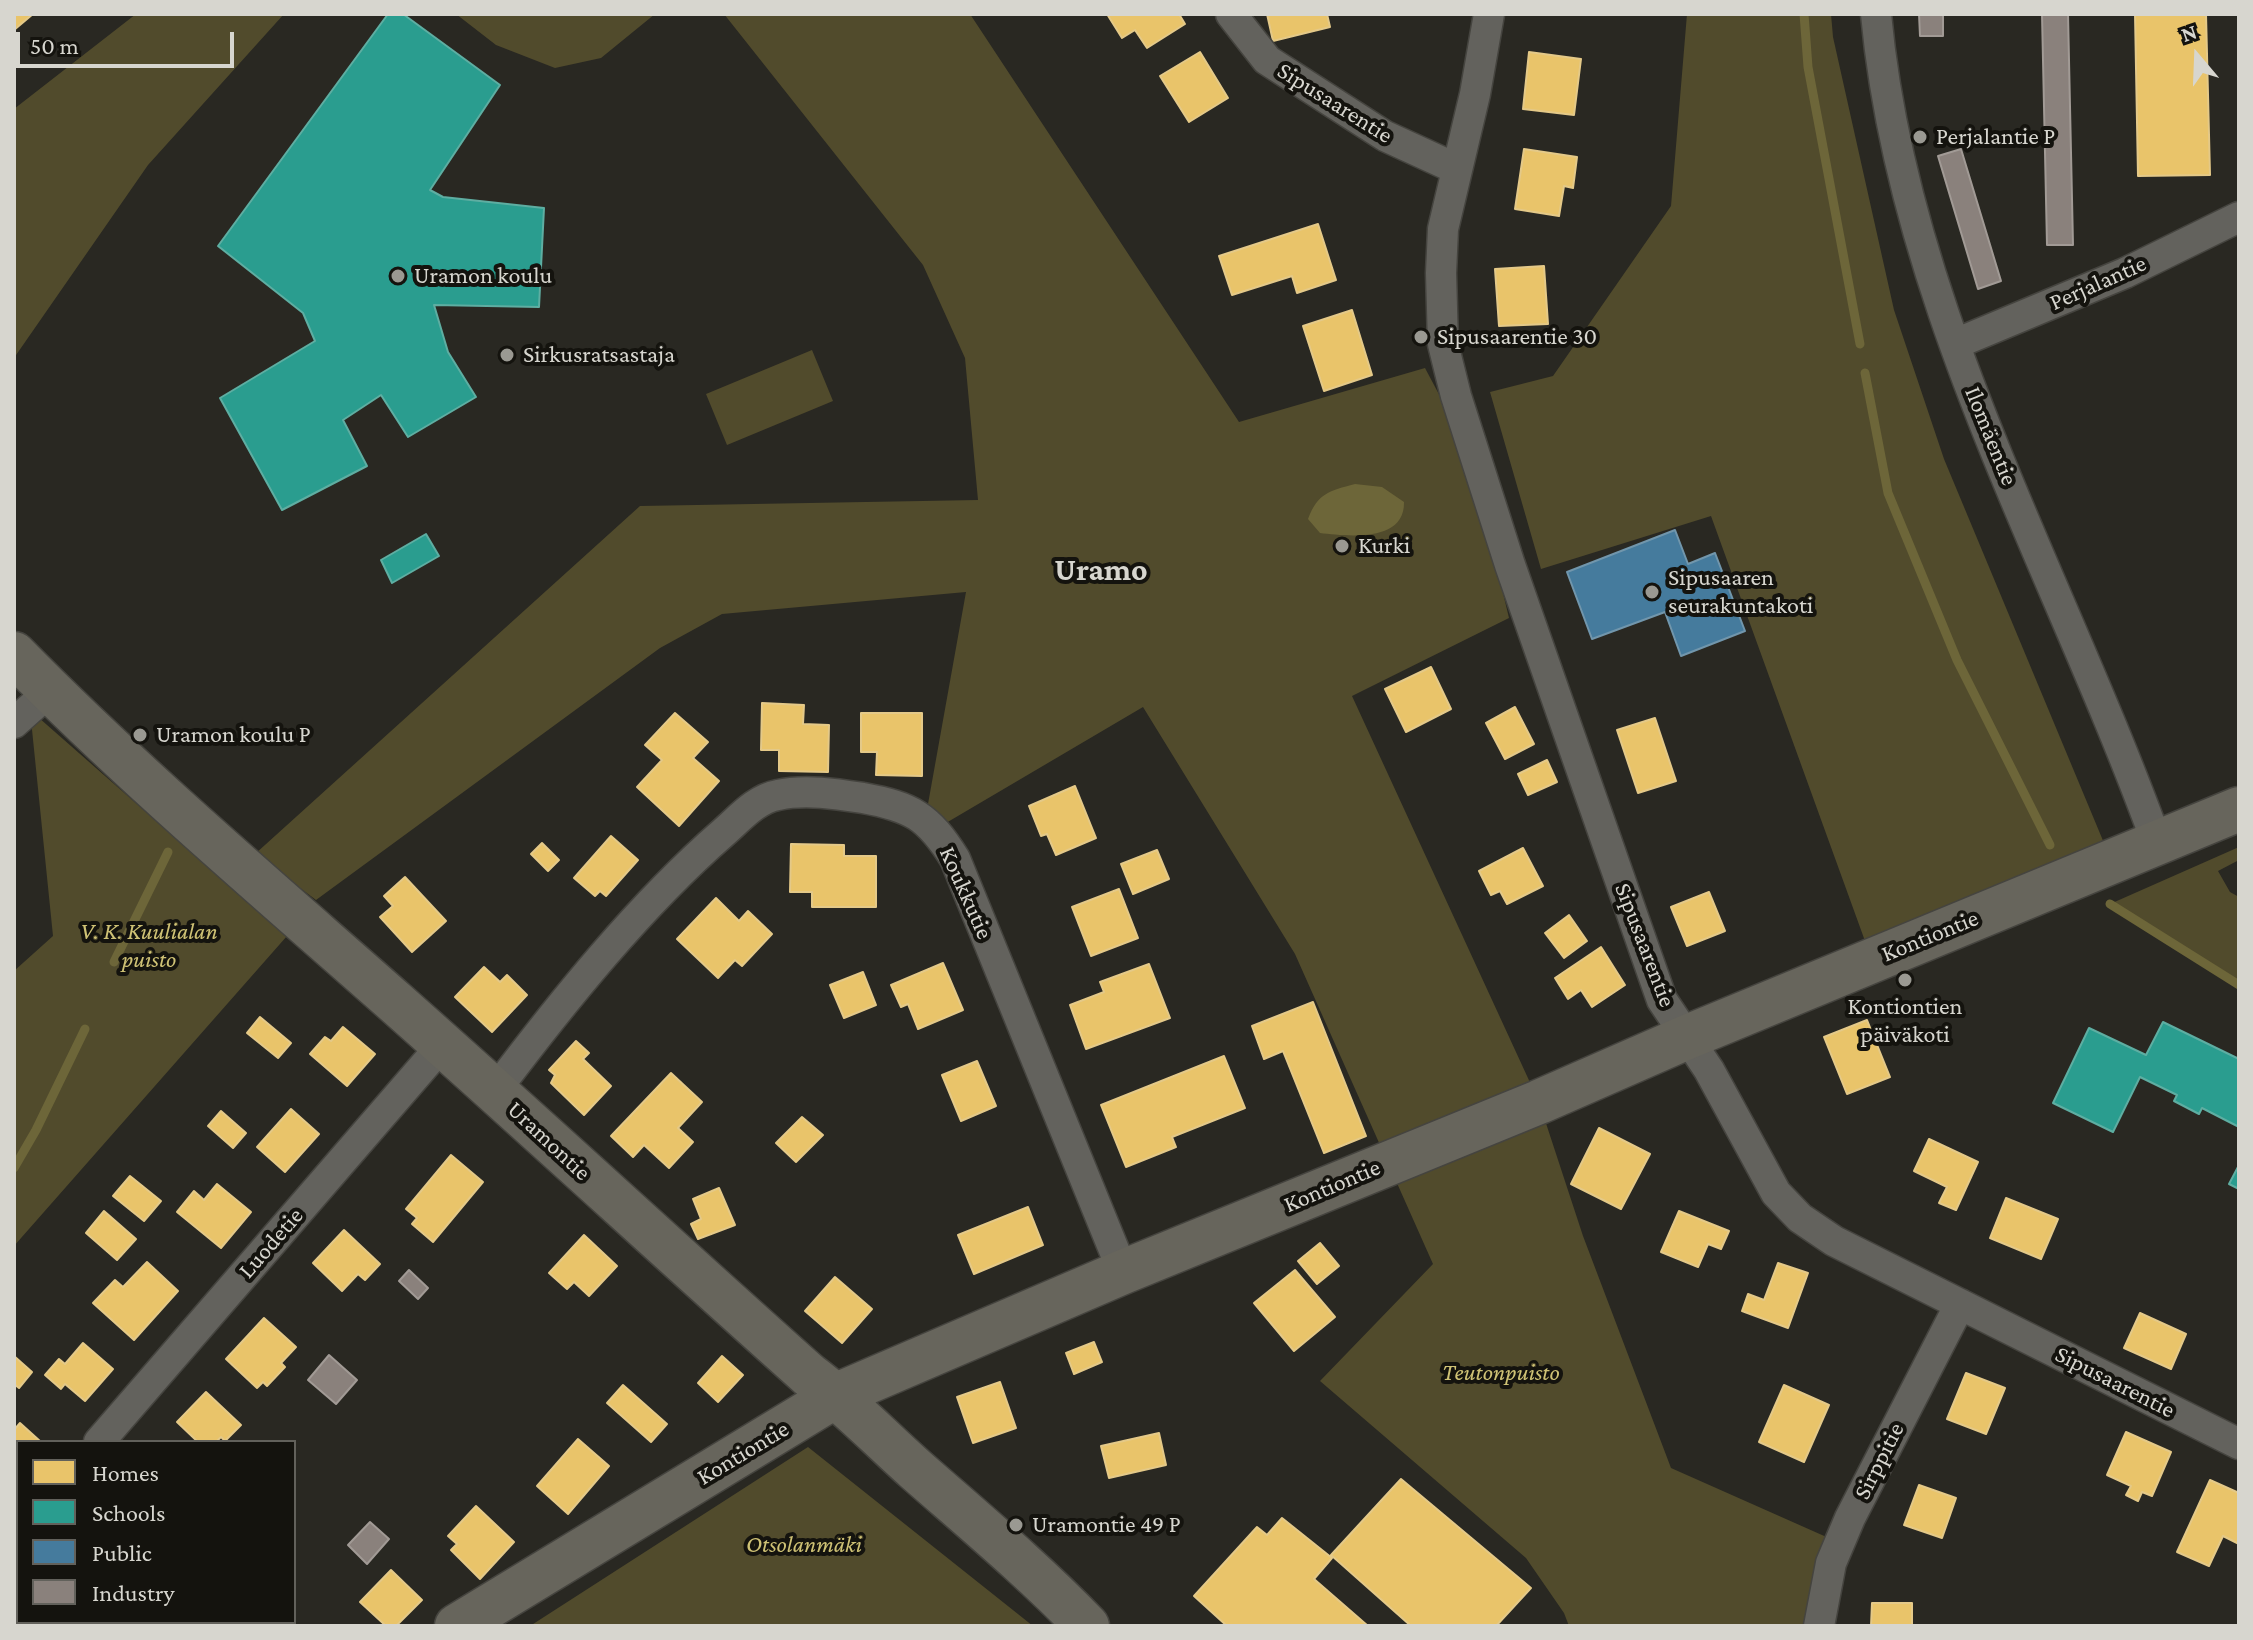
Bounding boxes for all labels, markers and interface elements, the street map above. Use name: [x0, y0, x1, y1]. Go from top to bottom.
scale bar: [20, 16, 238, 66]
north arrow: [2157, 16, 2237, 96]
text: N: [2178, 19, 2200, 47]
text: 50 m: [30, 32, 79, 59]
street label: Sipusaarentie: [1272, 56, 1398, 150]
place label: Perjalantie P: [1936, 123, 2055, 151]
marker: Perjalantie P: [1911, 128, 1929, 146]
street label: Perjalantie: [2045, 249, 2151, 317]
place label: Uramon koulu: [414, 262, 552, 290]
marker: Uramon koulu: [389, 267, 407, 285]
place label: Sipusaarentie 30: [1437, 323, 1597, 351]
marker: Sipusaarentie 30: [1412, 328, 1430, 346]
place label: Sirkusratsastaja: [523, 341, 675, 369]
marker: Sirkusratsastaja: [498, 346, 516, 364]
street label: Ilomäentie: [1958, 382, 2024, 490]
place label: Kurki: [1358, 532, 1410, 560]
marker: Kurki: [1333, 537, 1351, 555]
district label: Uramo: [1054, 551, 1148, 589]
place label: Sipusaaren seurakuntakoti: [1668, 564, 1813, 620]
marker: Sipusaaren seurakuntakoti: [1643, 583, 1661, 601]
place label: Uramon koulu P: [156, 721, 311, 749]
marker: Uramon koulu P: [131, 726, 149, 744]
street label: Koukkutie: [933, 842, 999, 944]
street label: Sipusaarentie: [1608, 879, 1682, 1011]
street label: Kontiontie: [1877, 904, 1983, 968]
park label: V. K. Kuulialan puisto: [80, 918, 218, 974]
marker: Kontiontien päiväkoti: [1896, 971, 1914, 989]
place label: Kontiontien päiväkoti: [1848, 993, 1962, 1049]
street label: Uramontie: [501, 1095, 597, 1187]
street label: Kontiontie: [1279, 1153, 1385, 1219]
street label: Luodetie: [232, 1202, 310, 1284]
street label: Sipusaarentie: [2050, 1340, 2180, 1424]
park label: Teutonpuisto: [1442, 1359, 1560, 1387]
street label: Kontiontie: [692, 1414, 794, 1492]
street label: Sirppitie: [1847, 1418, 1911, 1504]
legend: [16, 1440, 296, 1624]
text: Homes: [92, 1459, 159, 1486]
text: Schools: [92, 1499, 166, 1526]
place label: Uramontie 49 P: [1032, 1511, 1181, 1539]
marker: Uramontie 49 P: [1007, 1516, 1025, 1534]
park label: Otsolanmäki: [746, 1531, 862, 1559]
text: Public: [92, 1539, 152, 1566]
text: Industry: [92, 1579, 175, 1606]

